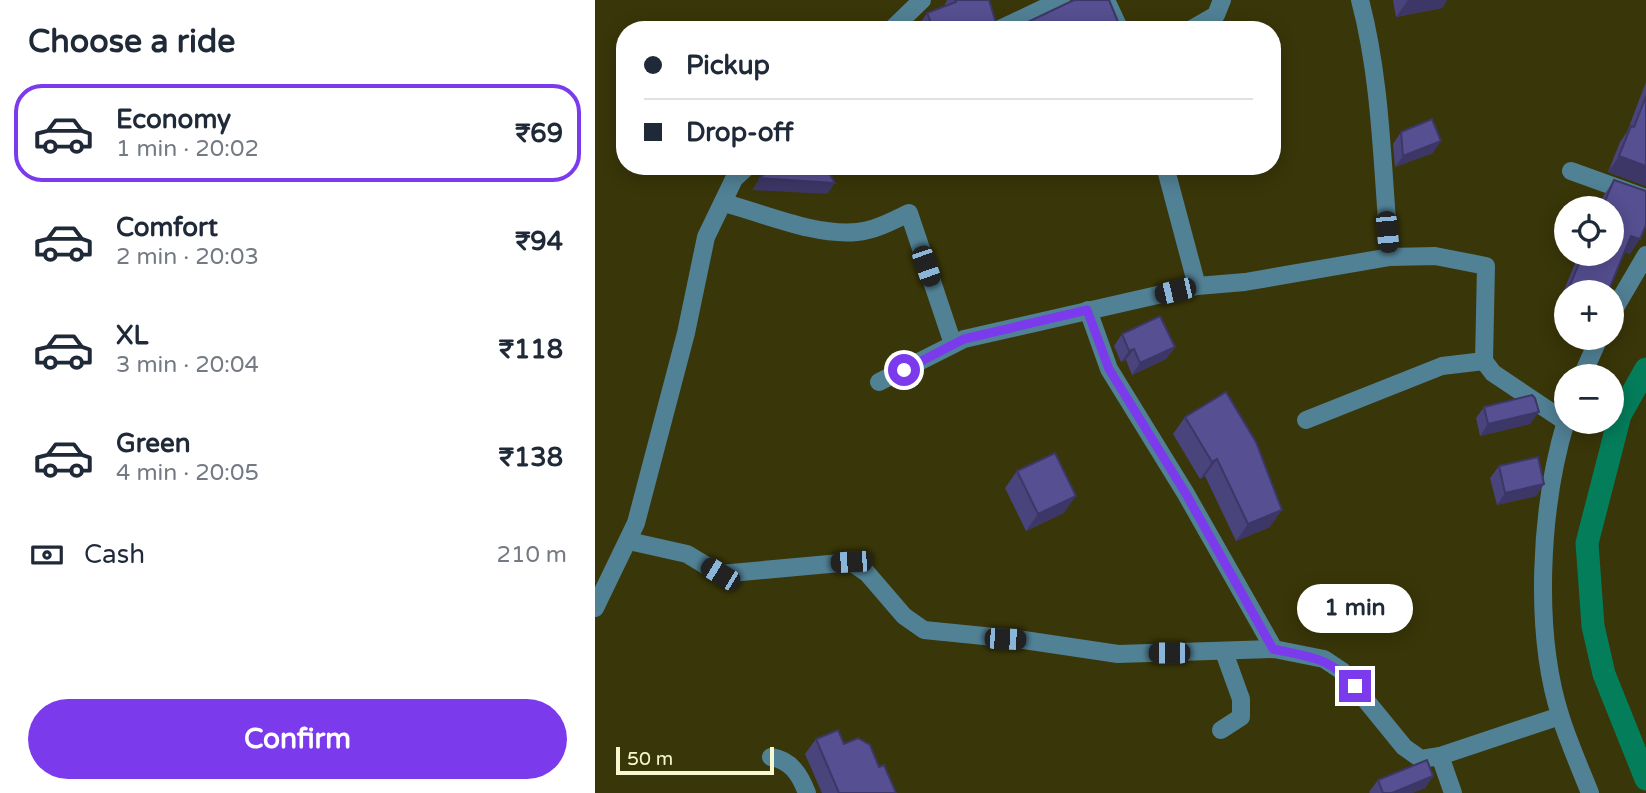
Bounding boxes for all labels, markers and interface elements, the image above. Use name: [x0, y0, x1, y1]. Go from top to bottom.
text: Choose a ride: [28, 23, 235, 61]
text: Pickup: [686, 50, 770, 81]
icon: car: [32, 102, 95, 165]
text: Economy: [116, 104, 231, 135]
text: Drop-off: [686, 117, 793, 148]
text: ₹69: [515, 118, 563, 149]
text: 1 min · 20:02: [116, 135, 259, 163]
map controls: [1554, 196, 1624, 434]
button: locate: [1554, 196, 1624, 266]
icon: car: [32, 210, 95, 273]
car: [1375, 210, 1400, 254]
text: Comfort: [116, 212, 218, 243]
text: ₹94: [515, 226, 563, 257]
text: 2 min · 20:03: [116, 243, 259, 271]
car: [910, 243, 943, 289]
car: [1153, 276, 1198, 306]
button: +: [1554, 280, 1624, 350]
icon: car: [32, 318, 95, 381]
text: XL: [116, 320, 148, 351]
text: ₹118: [499, 334, 563, 365]
text: 3 min · 20:04: [116, 351, 259, 379]
route start: [888, 354, 920, 386]
button: −: [1554, 364, 1624, 434]
icon: car: [32, 426, 95, 489]
text: Green: [116, 428, 191, 459]
text: ₹138: [499, 442, 563, 473]
text: 4 min · 20:05: [116, 459, 259, 487]
icon: cash: [28, 536, 66, 574]
text: Cash: [84, 539, 145, 570]
text: 210 m: [497, 541, 567, 569]
car: [830, 550, 873, 574]
car: [697, 554, 744, 594]
callout: 1 min: [1297, 584, 1413, 634]
text: 1 min: [1324, 594, 1386, 622]
car: [984, 628, 1027, 650]
car: [1149, 643, 1191, 664]
route end: [1339, 670, 1371, 702]
button: Confirm: [28, 699, 567, 779]
scale bar: [616, 744, 773, 776]
text: 50 m: [627, 748, 673, 770]

